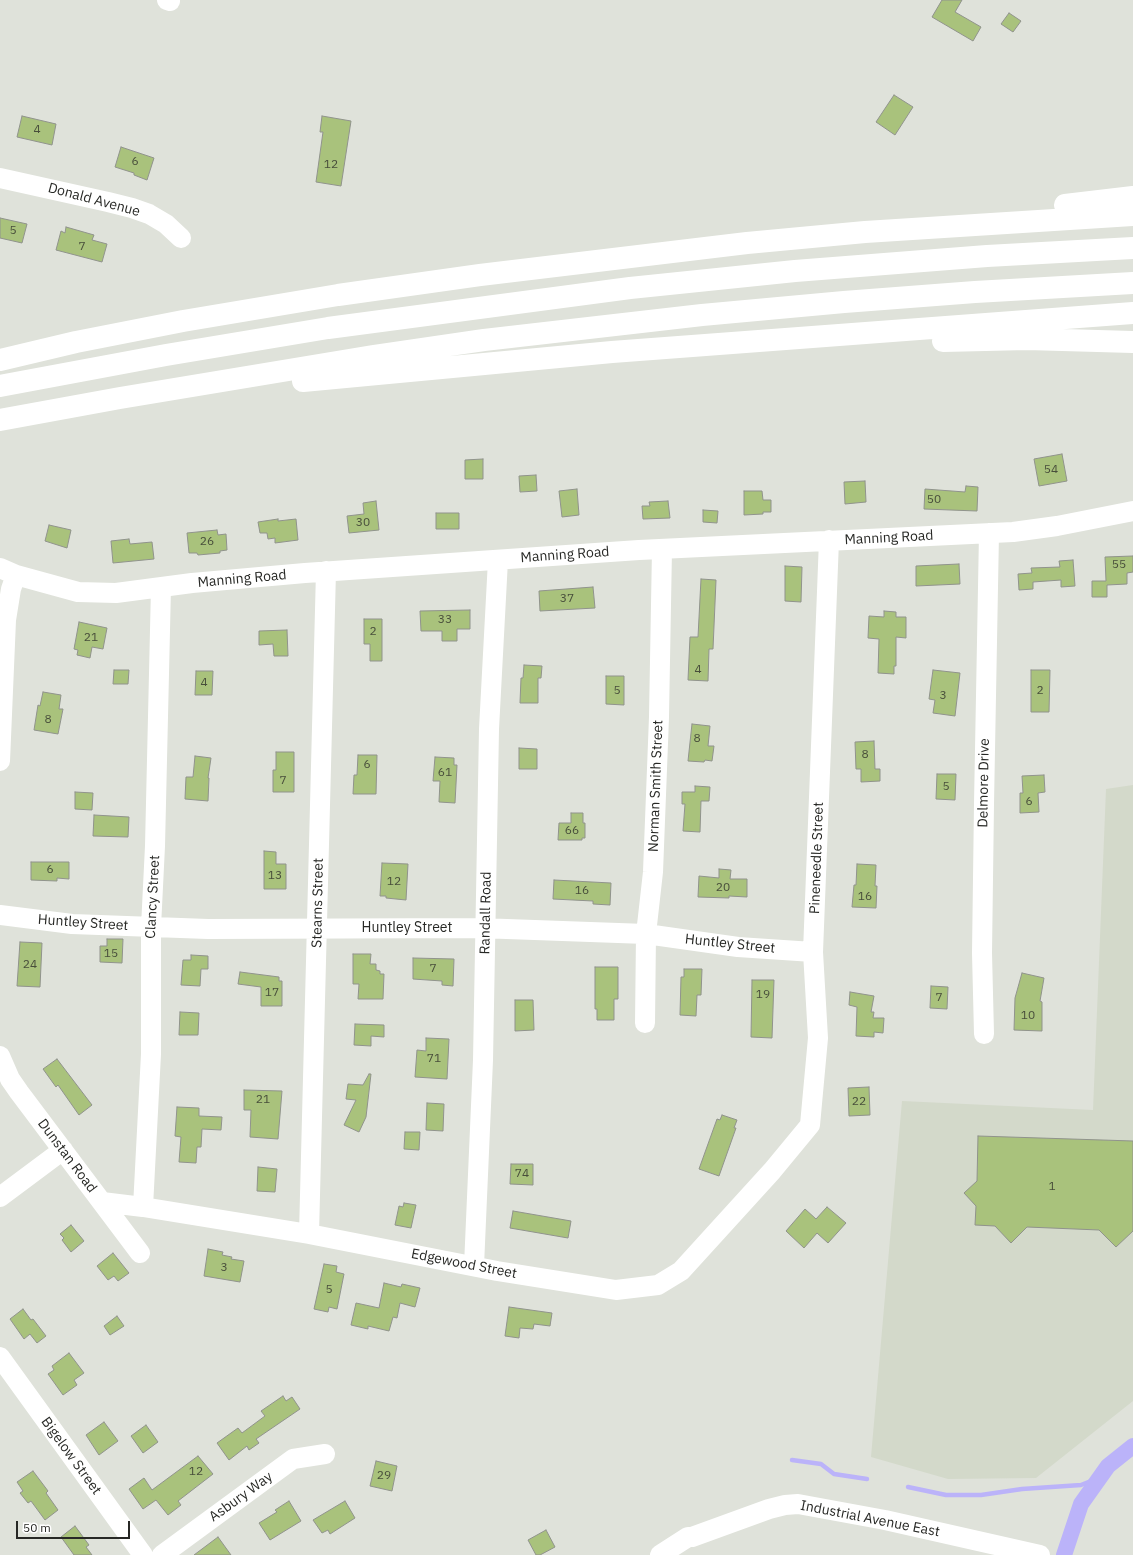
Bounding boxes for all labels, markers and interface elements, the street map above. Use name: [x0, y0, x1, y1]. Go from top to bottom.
house number: 4: [33, 123, 41, 137]
house number: 6: [131, 155, 139, 169]
house number: 12: [324, 158, 338, 172]
street label: Donald Avenue: [46, 180, 142, 220]
house number: 5: [9, 224, 17, 238]
house number: 7: [78, 240, 86, 254]
house number: 54: [1044, 463, 1058, 477]
house number: 50: [927, 493, 941, 507]
house number: 30: [356, 516, 370, 530]
street label: Manning Road: [844, 527, 934, 549]
house number: 26: [200, 535, 214, 549]
street label: Manning Road: [520, 544, 610, 566]
house number: 55: [1112, 558, 1126, 572]
street label: Manning Road: [197, 567, 287, 591]
house number: 37: [560, 592, 574, 606]
house number: 33: [438, 613, 452, 627]
house number: 2: [369, 625, 377, 639]
house number: 21: [84, 631, 98, 645]
house number: 4: [694, 663, 702, 677]
house number: 4: [200, 676, 208, 690]
house number: 5: [613, 684, 621, 698]
house number: 2: [1036, 684, 1044, 698]
house number: 3: [939, 689, 947, 703]
house number: 8: [44, 713, 52, 727]
street label: Norman Smith Street: [645, 720, 667, 852]
house number: 8: [693, 732, 701, 746]
street label: Delmore Drive: [975, 738, 993, 828]
house number: 8: [861, 748, 869, 762]
house number: 6: [363, 758, 371, 772]
house number: 61: [438, 766, 452, 780]
house number: 7: [279, 774, 287, 788]
house number: 5: [942, 780, 950, 794]
house number: 6: [1025, 795, 1033, 809]
street label: Pineneedle Street: [807, 802, 827, 914]
house number: 66: [565, 824, 579, 838]
street label: Clancy Street: [142, 855, 164, 939]
street label: Stearns Street: [309, 858, 327, 948]
house number: 6: [46, 863, 54, 877]
house number: 13: [268, 869, 282, 883]
street label: Randall Road: [477, 871, 495, 955]
house number: 12: [387, 875, 401, 889]
house number: 20: [716, 881, 730, 895]
house number: 16: [575, 884, 589, 898]
house number: 16: [858, 890, 872, 904]
street label: Huntley Street: [37, 911, 129, 935]
street label: Huntley Street: [362, 920, 452, 936]
street label: Huntley Street: [684, 931, 776, 957]
house number: 15: [104, 947, 118, 961]
house number: 24: [23, 958, 37, 972]
house number: 7: [429, 962, 437, 976]
house number: 17: [265, 986, 279, 1000]
house number: 19: [756, 988, 770, 1002]
house number: 7: [935, 991, 943, 1005]
house number: 10: [1021, 1009, 1035, 1023]
house number: 71: [427, 1052, 441, 1066]
house number: 21: [256, 1093, 270, 1107]
house number: 22: [852, 1095, 866, 1109]
street label: Dunstan Road: [34, 1116, 100, 1196]
house number: 74: [515, 1167, 529, 1181]
house number: 1: [1048, 1180, 1056, 1194]
street label: Edgewood Street: [410, 1246, 518, 1282]
house number: 3: [220, 1261, 228, 1275]
house number: 5: [325, 1283, 333, 1297]
street label: Bigelow Street: [37, 1414, 105, 1498]
house number: 12: [189, 1465, 203, 1479]
street label: Asbury Way: [206, 1468, 276, 1526]
house number: 29: [377, 1469, 391, 1483]
street label: Industrial Avenue East: [799, 1497, 941, 1541]
scale bar: [18, 1513, 132, 1539]
text: 50 m: [23, 1520, 51, 1535]

